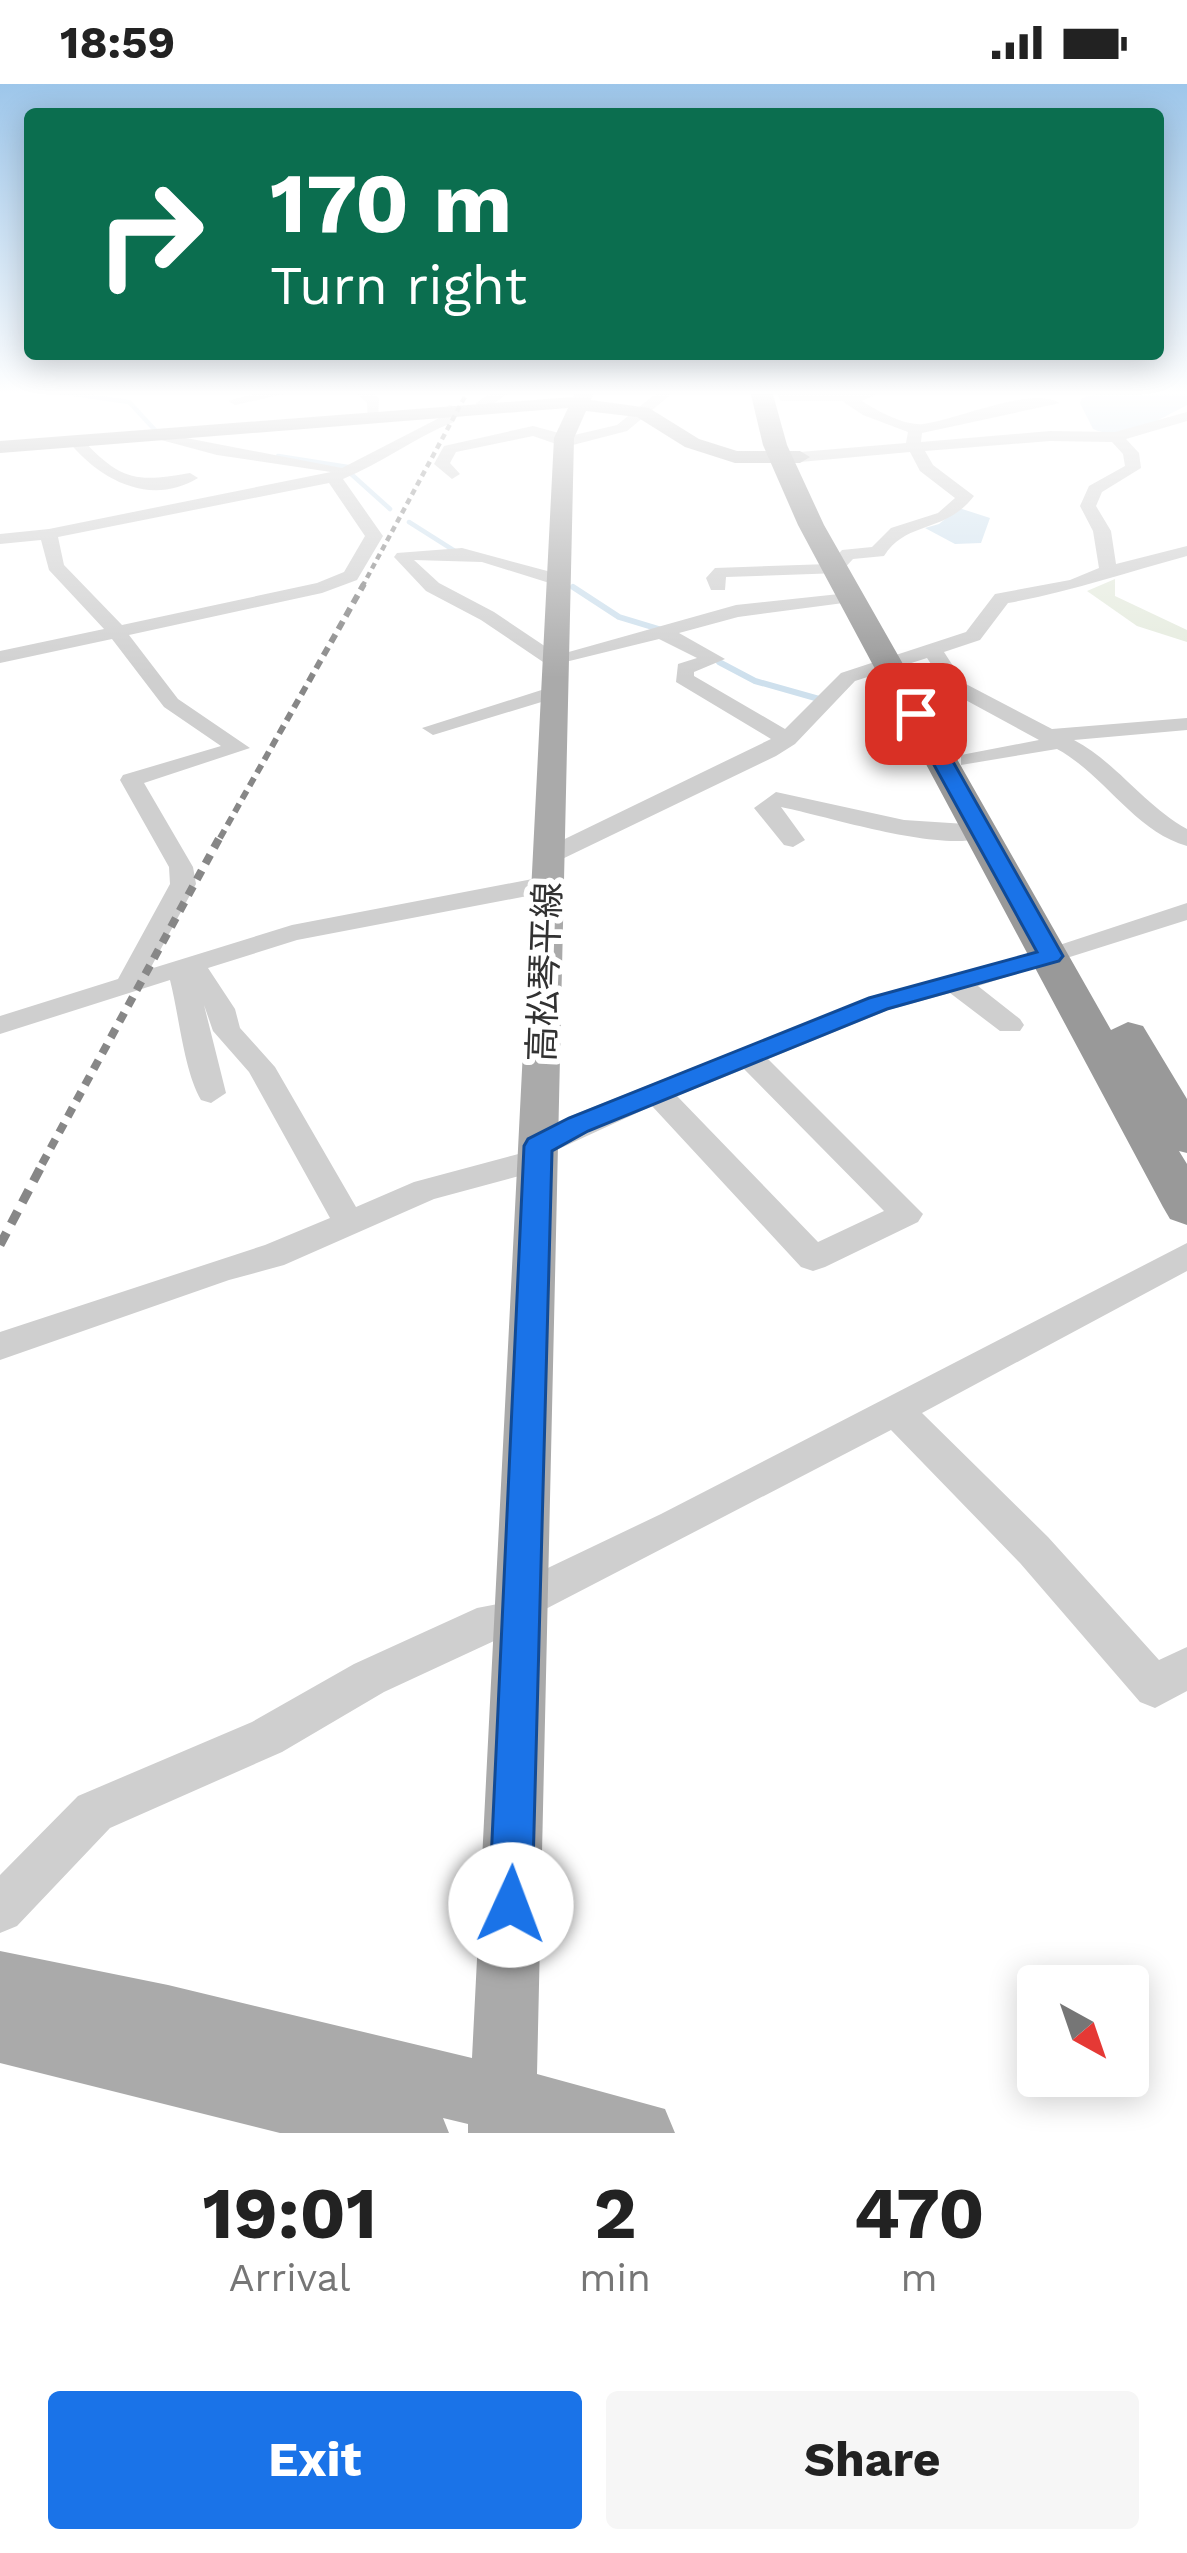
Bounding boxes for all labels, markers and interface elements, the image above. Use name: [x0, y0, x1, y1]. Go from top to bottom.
text: 18:59: [60, 16, 175, 69]
text: 170 m: [270, 154, 512, 252]
icon: right: [72, 156, 228, 312]
text: Turn right: [270, 254, 527, 317]
pin: [865, 663, 967, 765]
icon: arrive: [883, 681, 949, 747]
street label: 高松琴平線: [521, 881, 569, 1063]
position arrow: [448, 1842, 574, 1968]
north arrow: [1017, 1965, 1149, 2097]
map controls: [1017, 1965, 1149, 2097]
text: 19:01: [202, 2171, 377, 2255]
text: 2: [594, 2171, 637, 2255]
text: 470: [853, 2171, 985, 2255]
text: Arrival: [229, 2255, 351, 2300]
text: min: [579, 2255, 651, 2300]
text: m: [900, 2255, 938, 2300]
button: Exit: [48, 2391, 582, 2529]
button: Share: [606, 2391, 1139, 2529]

